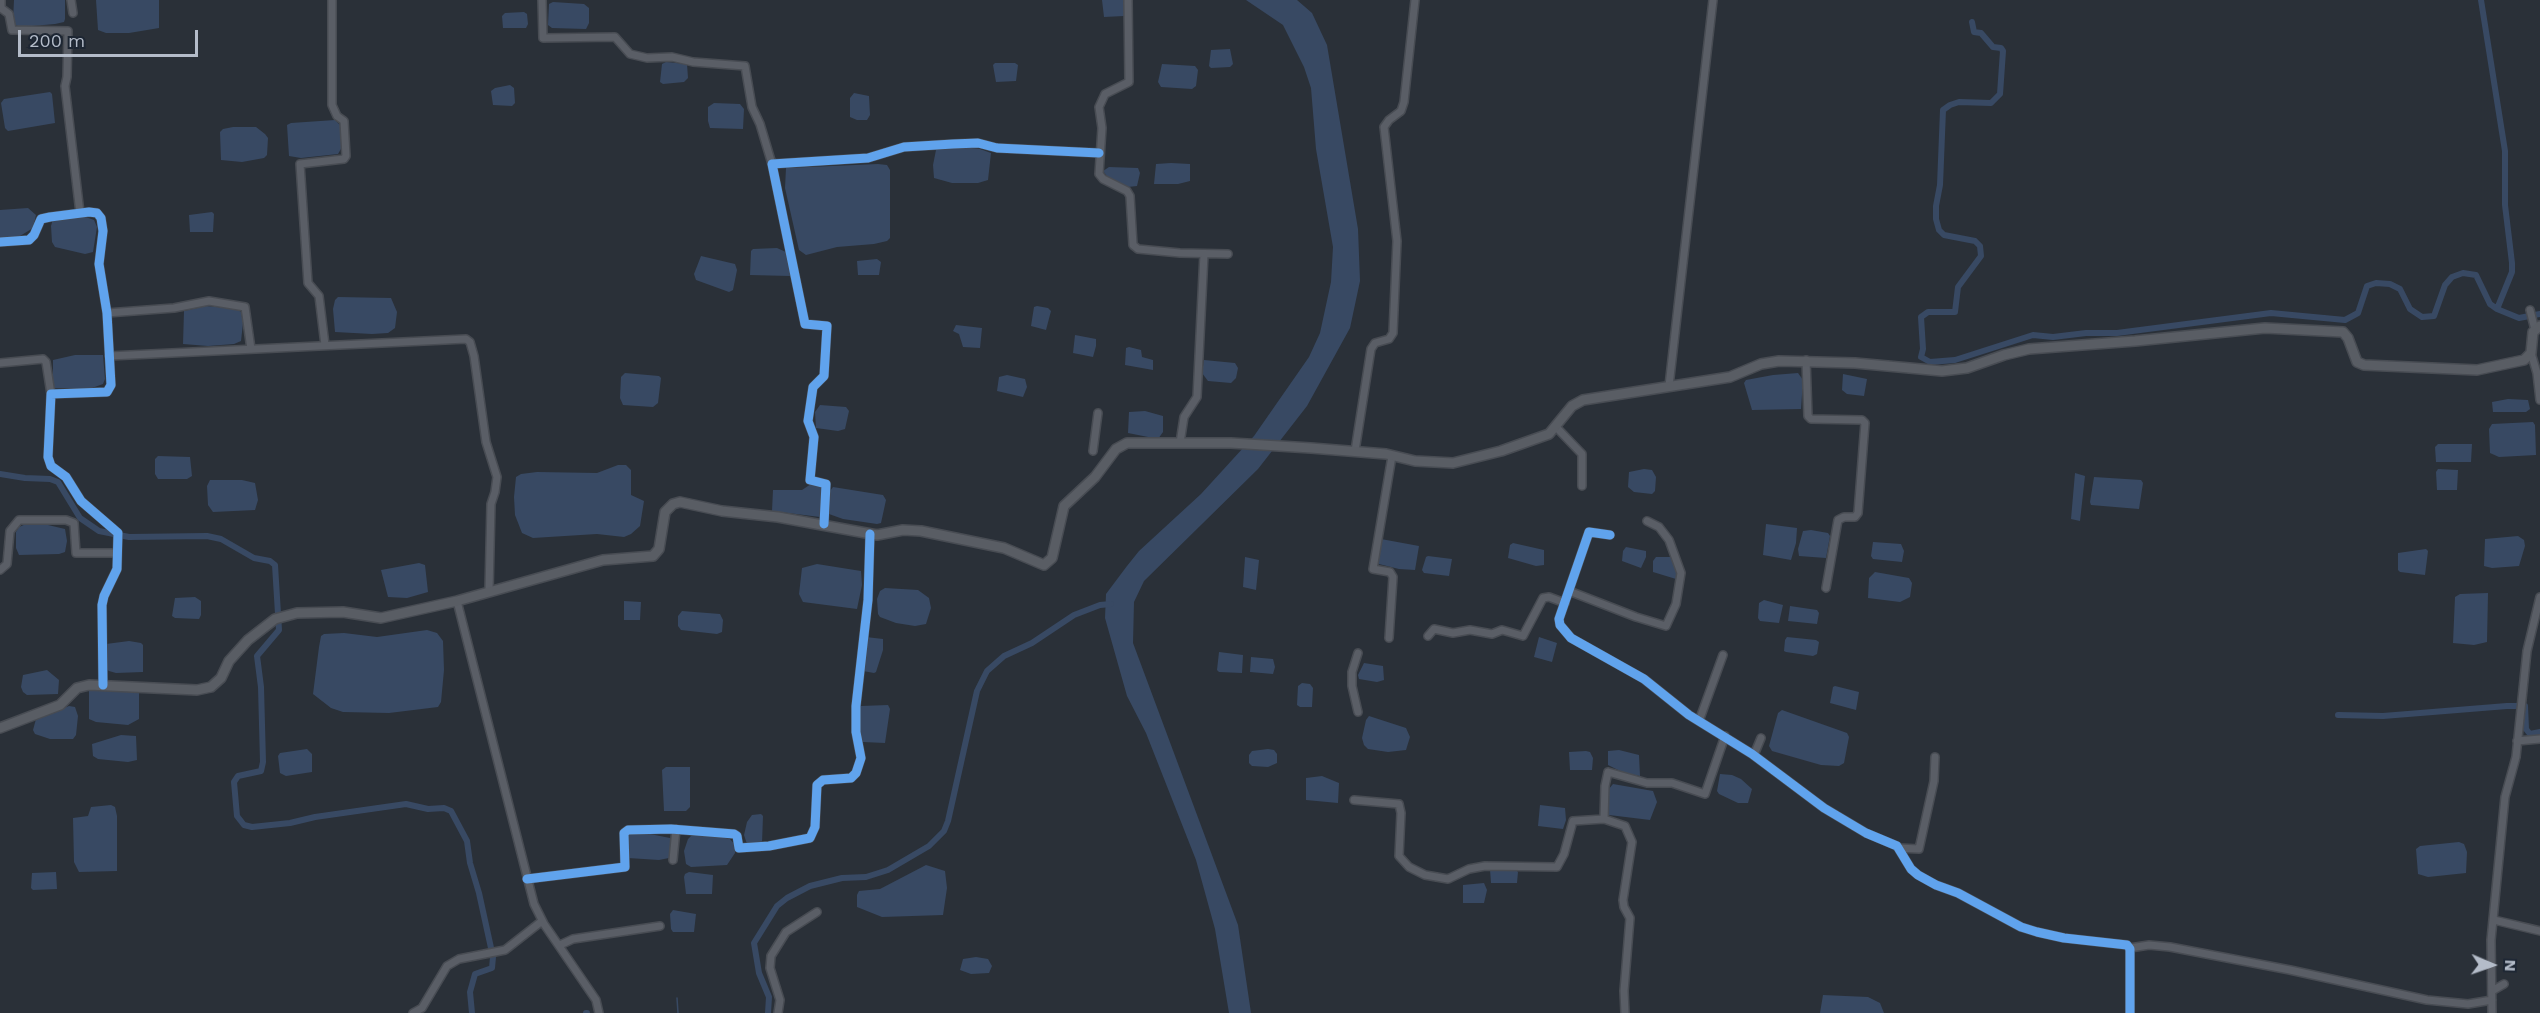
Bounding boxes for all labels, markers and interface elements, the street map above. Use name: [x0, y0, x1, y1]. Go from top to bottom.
scale bar: [21, 18, 201, 56]
text: 200 m: [29, 30, 85, 51]
north arrow: [2462, 935, 2522, 995]
text: N: [2501, 959, 2520, 972]

